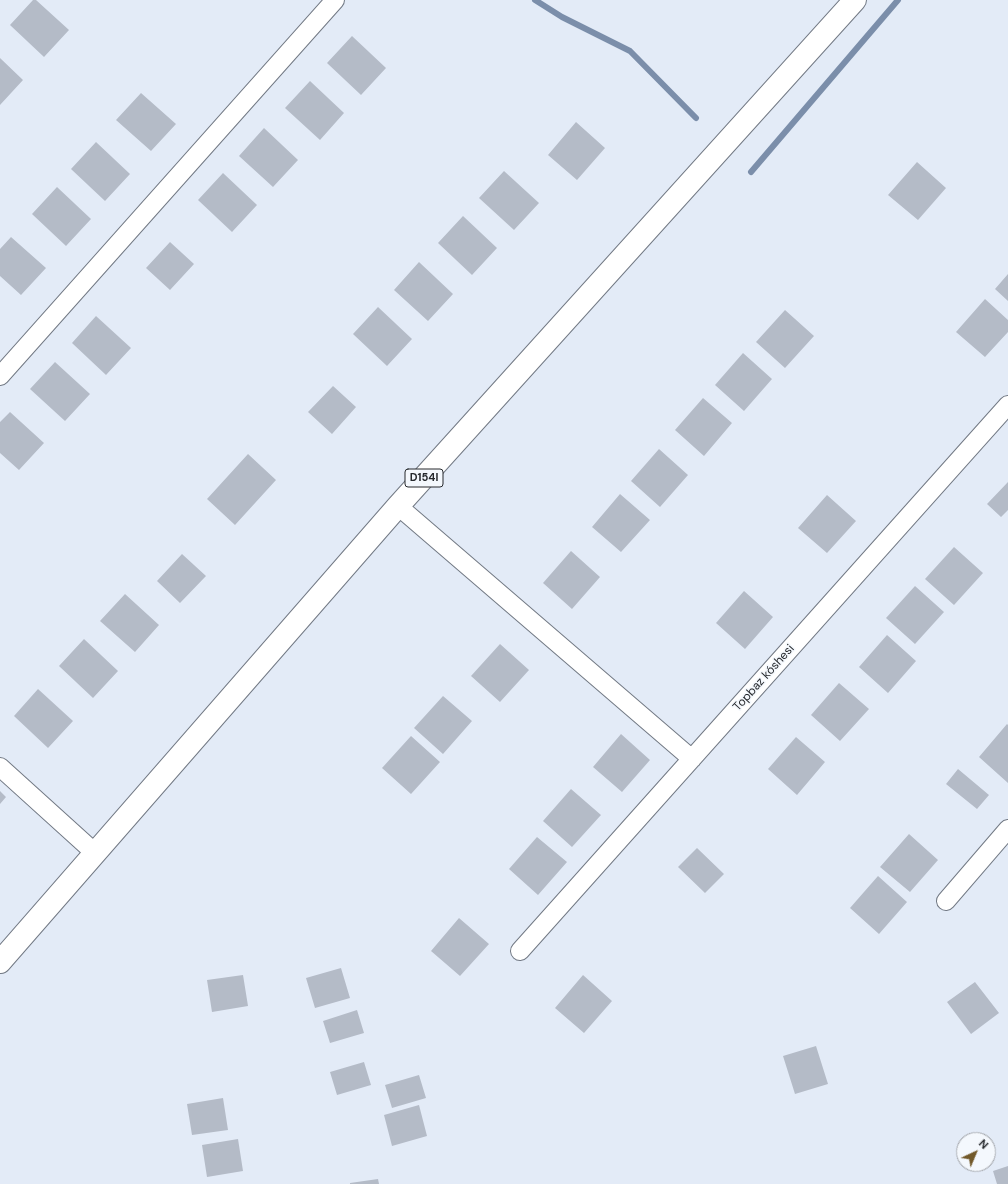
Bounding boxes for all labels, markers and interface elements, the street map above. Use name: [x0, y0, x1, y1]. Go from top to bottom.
road number: D154l: [405, 469, 443, 487]
street label: Topbaz kóshesi: [730, 642, 798, 714]
north arrow: [956, 1132, 996, 1172]
text: N: [976, 1136, 991, 1152]

